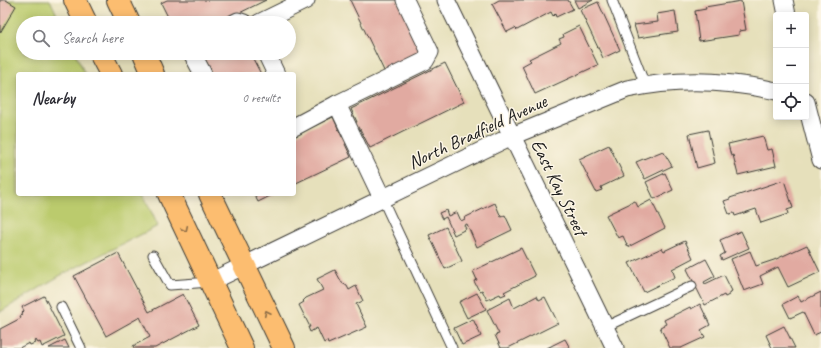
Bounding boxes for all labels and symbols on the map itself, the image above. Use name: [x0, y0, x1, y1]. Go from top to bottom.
street label: North Bradfield Avenue: [404, 88, 552, 175]
street label: East Kay Street: [525, 135, 594, 242]
one-way arrow: [180, 225, 188, 233]
one-way arrow: [264, 310, 272, 317]

